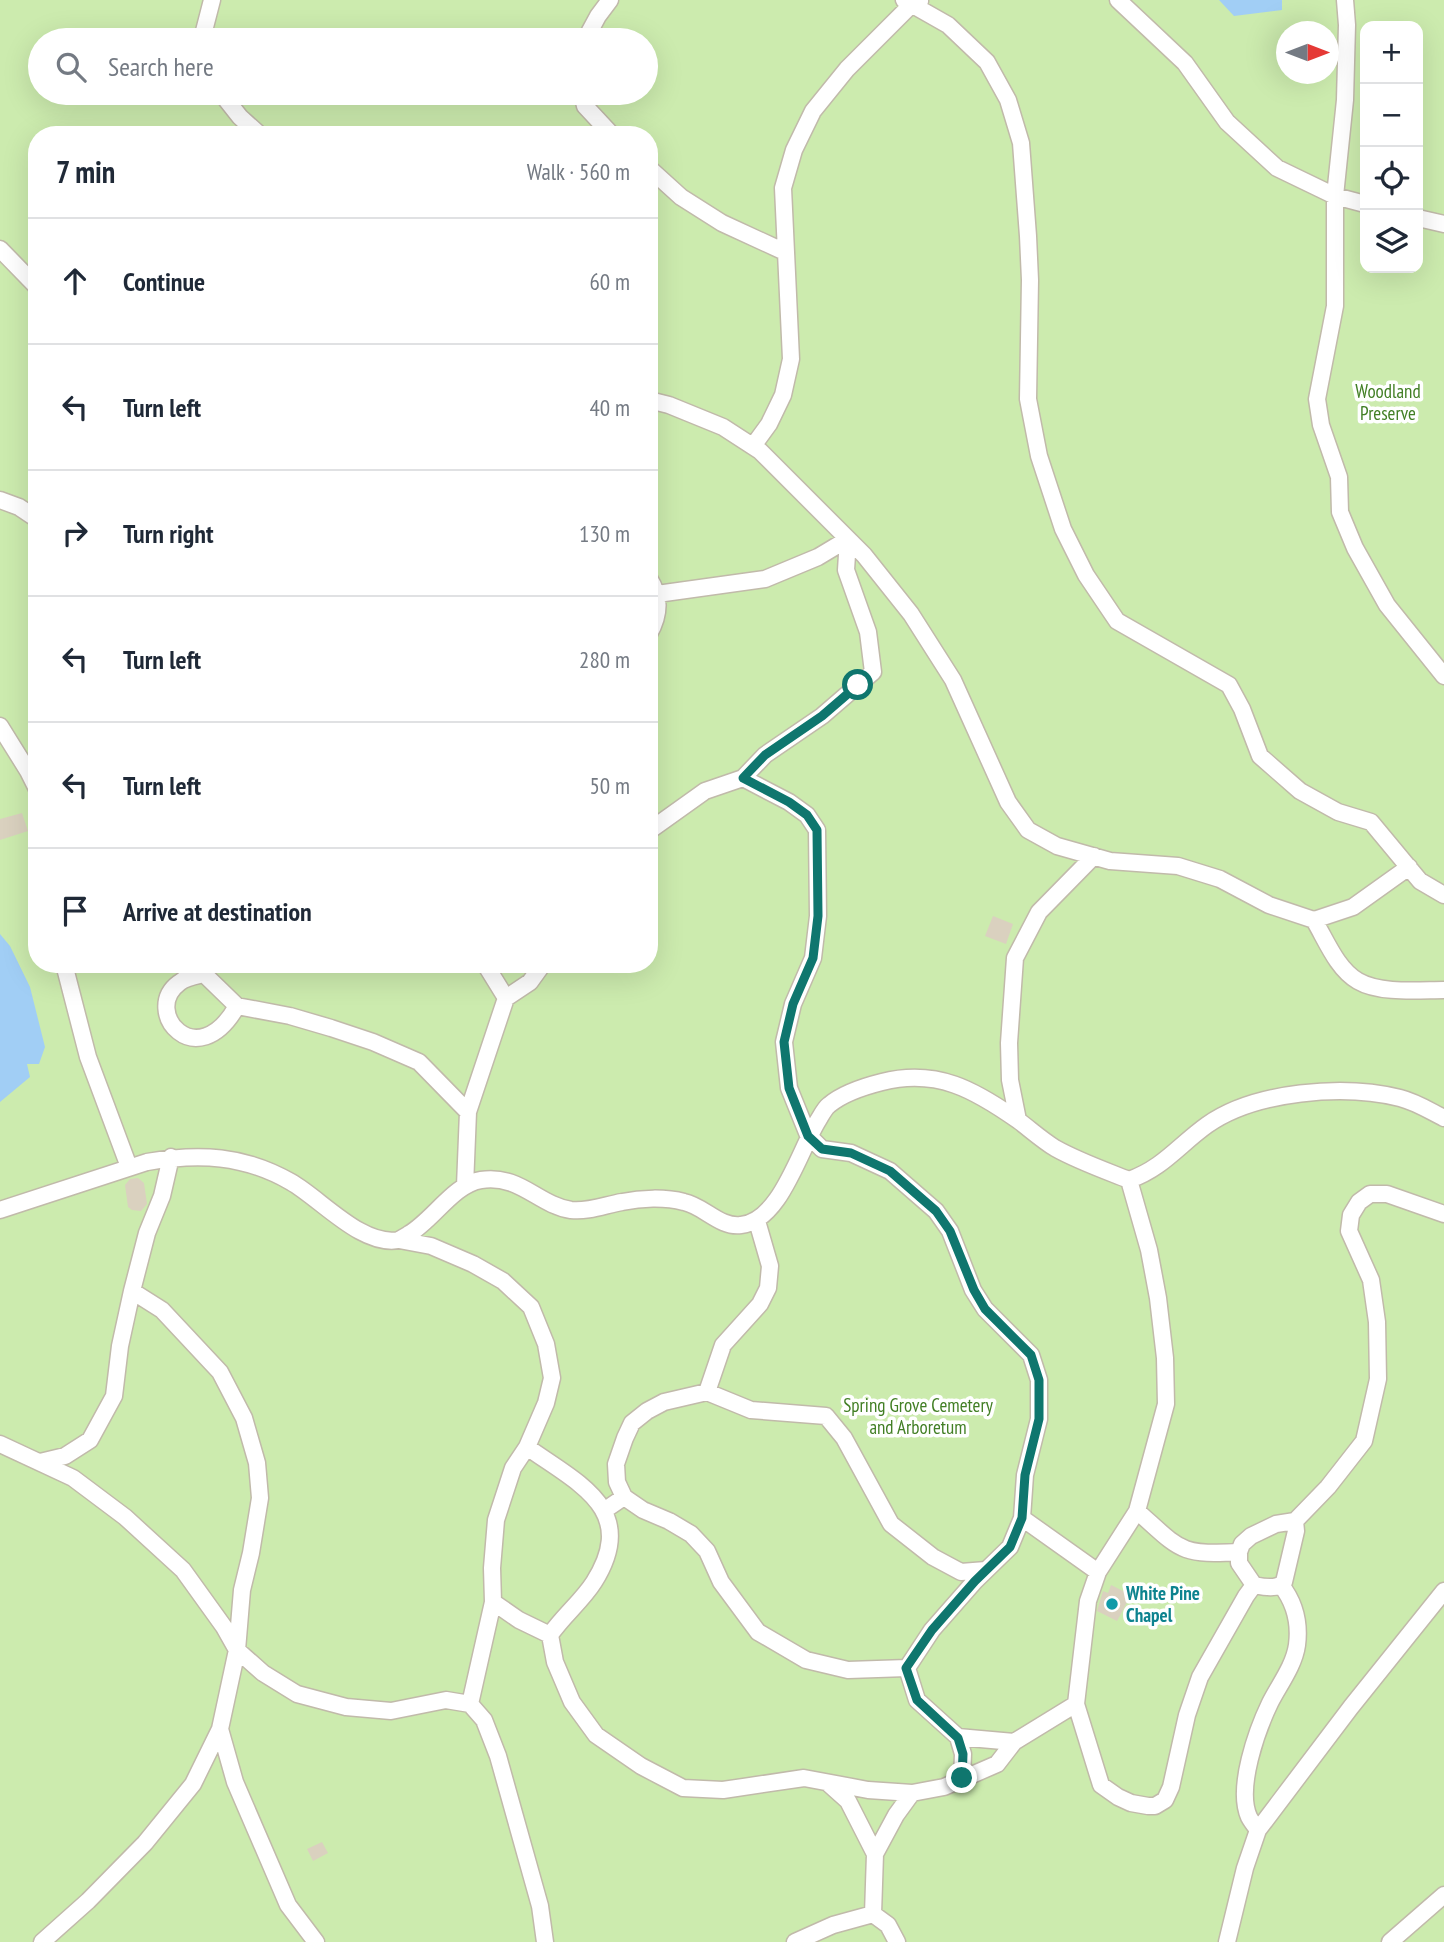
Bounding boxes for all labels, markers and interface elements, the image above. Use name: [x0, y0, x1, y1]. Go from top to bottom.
north arrow: [1276, 21, 1339, 84]
map controls: [1360, 21, 1423, 273]
button: +: [1360, 21, 1423, 84]
search box: [28, 28, 658, 105]
icon: search: [52, 48, 90, 86]
text: Search here: [108, 50, 214, 83]
button: −: [1360, 84, 1423, 147]
button: locate: [1360, 147, 1423, 210]
text: 7 min: [56, 152, 115, 191]
text: Walk · 560 m: [527, 157, 630, 186]
button: layers: [1360, 210, 1423, 273]
icon: ahead: [56, 262, 94, 300]
text: Continue: [123, 265, 205, 298]
text: 60 m: [589, 267, 630, 296]
park label: Woodland Preserve: [1355, 379, 1421, 425]
icon: left: [56, 388, 94, 426]
text: Turn left: [123, 391, 201, 424]
text: 40 m: [589, 393, 630, 422]
icon: right: [56, 514, 94, 552]
text: Turn right: [123, 517, 214, 550]
text: 130 m: [579, 519, 630, 548]
icon: left: [56, 640, 94, 678]
text: Turn left: [123, 643, 201, 676]
text: 280 m: [579, 645, 630, 674]
route start: [842, 669, 873, 700]
icon: left: [56, 766, 94, 804]
text: Turn left: [123, 769, 201, 802]
text: 50 m: [589, 771, 630, 800]
icon: arrive: [56, 892, 94, 930]
text: Arrive at destination: [123, 895, 312, 928]
park label: Spring Grove Cemetery and Arboretum: [843, 1393, 994, 1439]
place label: White Pine Chapel: [1125, 1581, 1200, 1627]
marker: White Pine Chapel: [1104, 1596, 1120, 1612]
route end: [946, 1762, 977, 1793]

